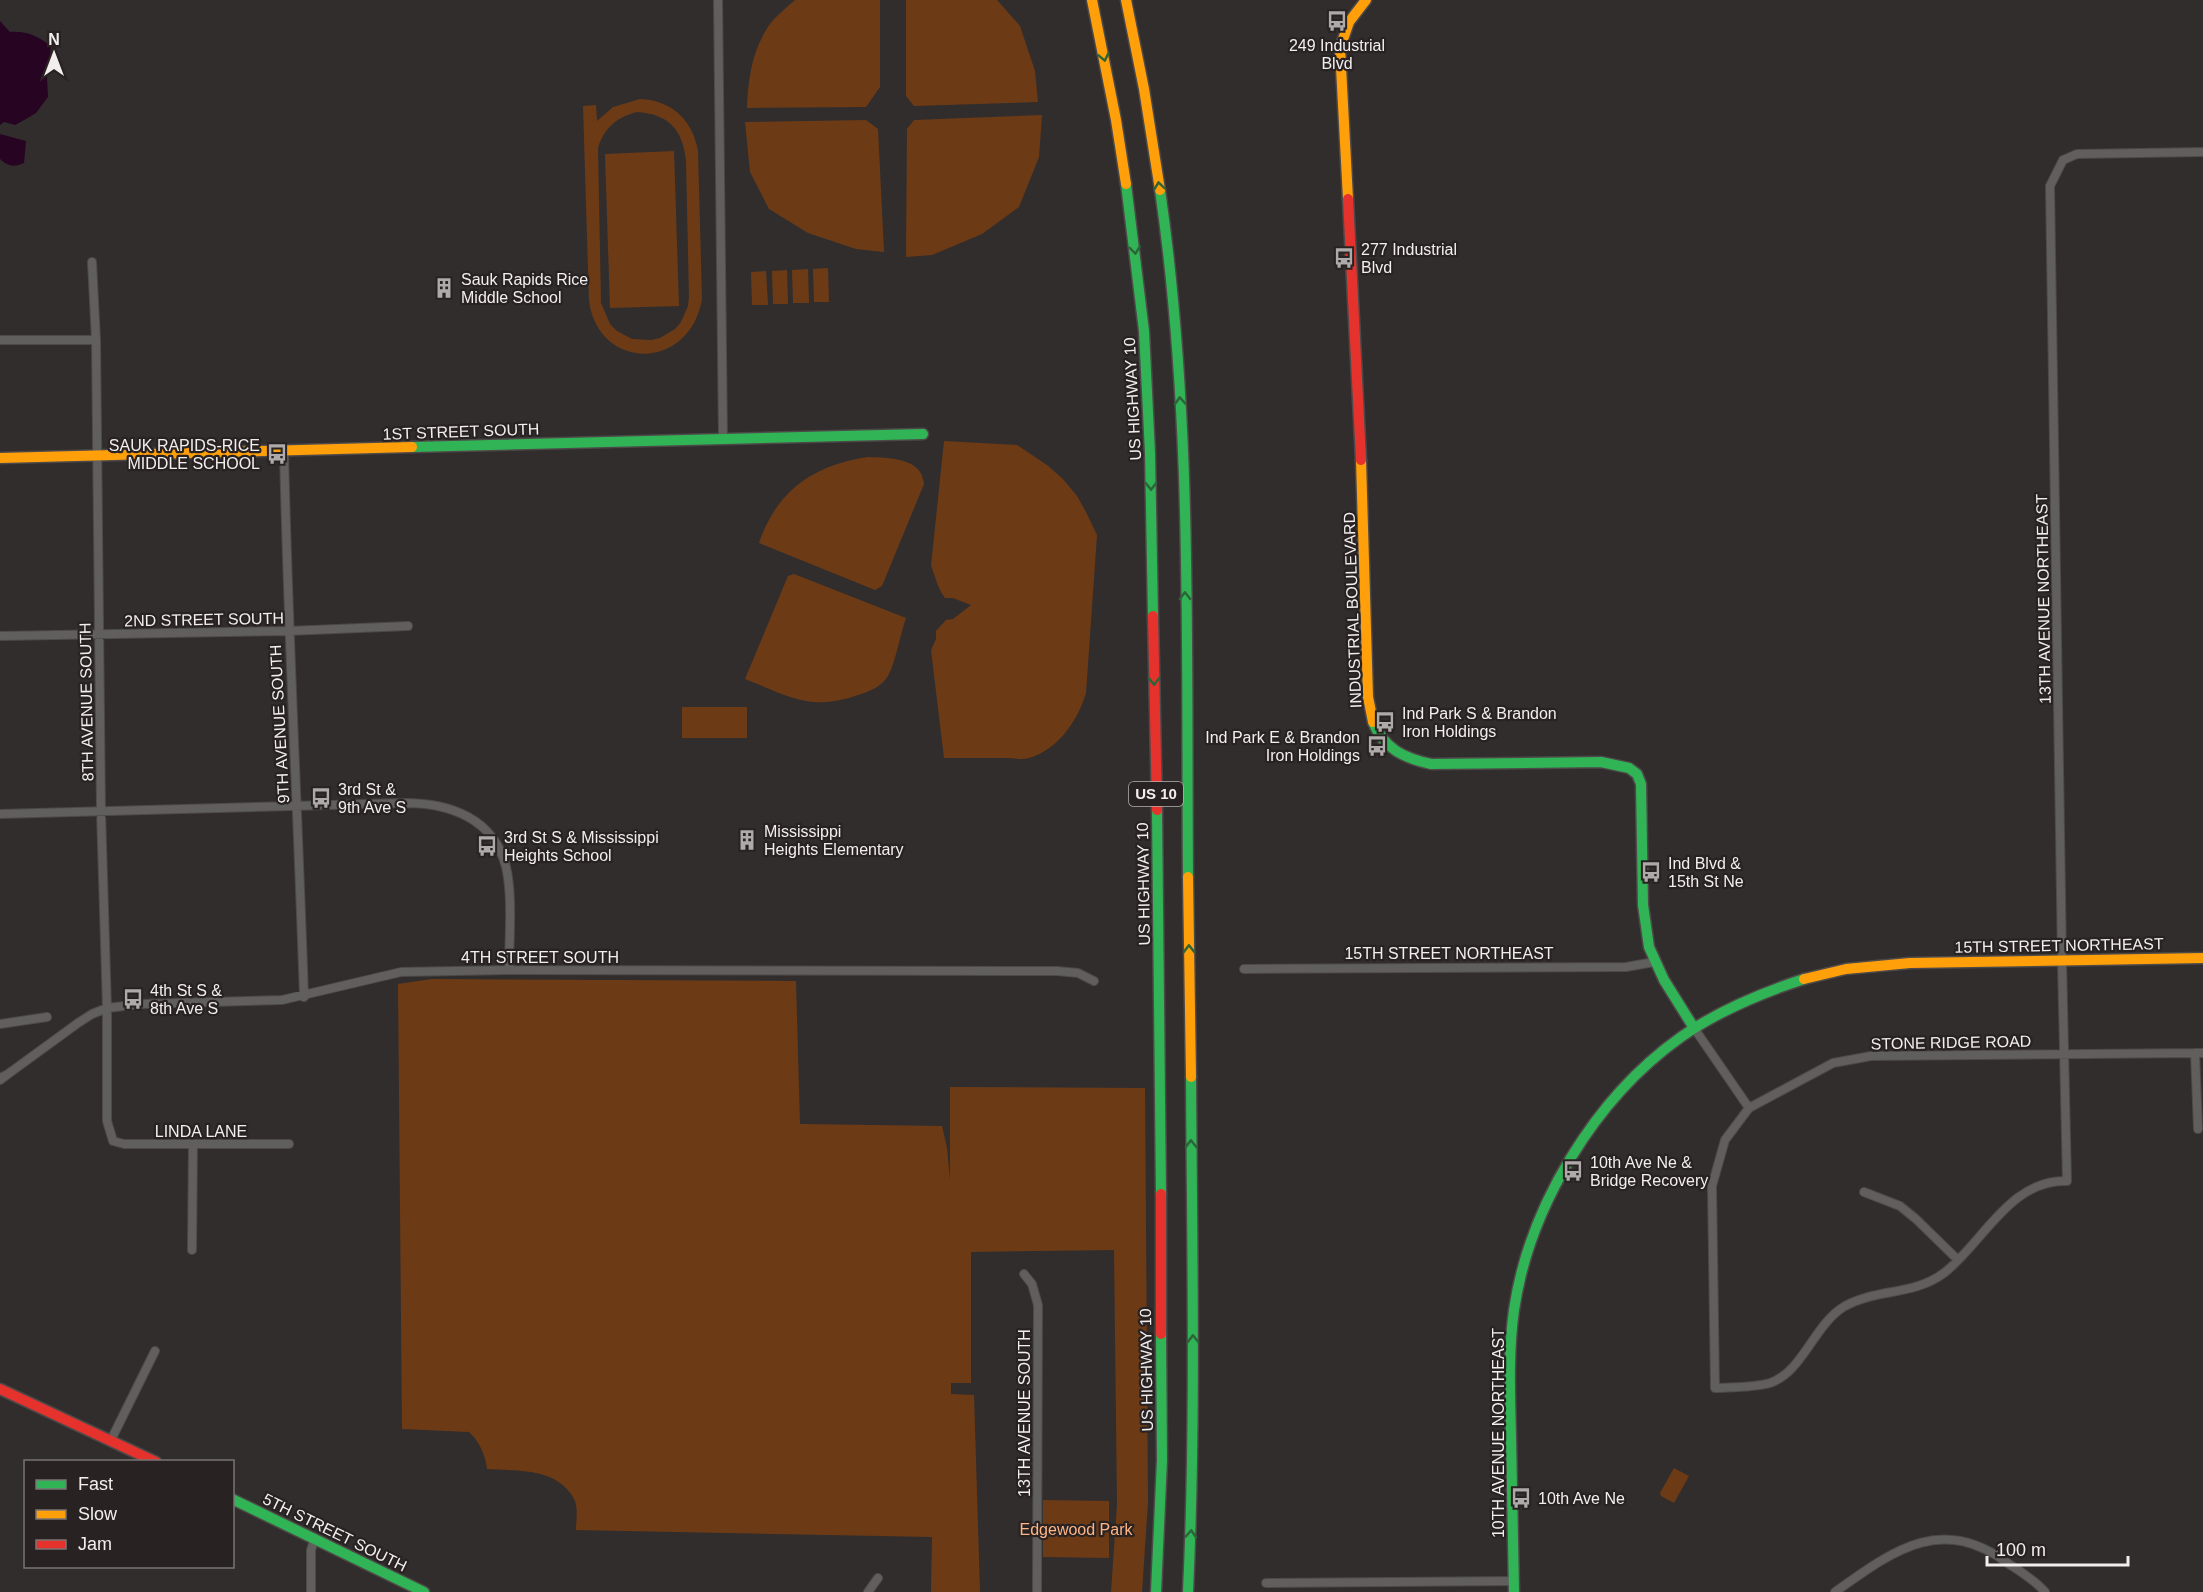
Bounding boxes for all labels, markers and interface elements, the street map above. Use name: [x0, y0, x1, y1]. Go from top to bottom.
bus stop icon: 249 Industrial Blvd: [1325, 9, 1349, 33]
north arrow: [24, 24, 84, 84]
text: N: [48, 31, 60, 48]
place label: 249 Industrial Blvd: [1289, 37, 1385, 72]
one-way arrow: [1097, 52, 1110, 62]
one-way arrow: [1154, 181, 1166, 191]
place label: 277 Industrial Blvd: [1361, 241, 1457, 276]
one-way arrow: [1128, 245, 1141, 254]
bus stop icon: 277 Industrial Blvd: [1332, 246, 1356, 270]
place label: Sauk Rapids Rice Middle School: [461, 271, 588, 306]
building icon: Sauk Rapids Rice Middle School: [432, 276, 456, 300]
street label: US HIGHWAY 10: [1121, 337, 1144, 461]
one-way arrow: [1173, 396, 1186, 405]
street label: 1ST STREET SOUTH: [382, 420, 540, 443]
place label: SAUK RAPIDS-RICE MIDDLE SCHOOL: [109, 437, 260, 472]
bus stop icon: SAUK RAPIDS-RICE MIDDLE SCHOOL: [265, 442, 289, 466]
one-way arrow: [1145, 481, 1157, 490]
street label: 13TH AVENUE NORTHEAST: [2033, 494, 2054, 704]
street label: INDUSTRIAL BOULEVARD: [1341, 512, 1364, 708]
one-way arrow: [1179, 591, 1191, 600]
street label: 2ND STREET SOUTH: [124, 610, 284, 629]
street label: 8TH AVENUE SOUTH: [77, 622, 96, 782]
street label: 9TH AVENUE SOUTH: [267, 644, 292, 804]
one-way arrow: [1147, 676, 1160, 685]
place label: Ind Park S & Brandon Iron Holdings: [1402, 705, 1557, 740]
bus stop icon: Ind Park S & Brandon Iron Holdings: [1373, 710, 1397, 734]
place label: Ind Park E & Brandon Iron Holdings: [1205, 729, 1360, 764]
bus stop icon: Ind Park E & Brandon Iron Holdings: [1365, 734, 1389, 758]
place label: 3rd St & 9th Ave S: [338, 781, 406, 816]
road number: US 10: [1129, 782, 1183, 806]
bus stop icon: 3rd St & 9th Ave S: [309, 786, 333, 810]
street label: US HIGHWAY 10: [1134, 822, 1153, 946]
place label: Mississippi Heights Elementary: [764, 823, 904, 858]
building icon: Mississippi Heights Elementary: [735, 828, 759, 852]
place label: 3rd St S & Mississippi Heights School: [504, 829, 659, 864]
bus stop icon: 3rd St S & Mississippi Heights School: [475, 834, 499, 858]
place label: Ind Blvd & 15th St Ne: [1668, 855, 1744, 890]
bus stop icon: Ind Blvd & 15th St Ne: [1639, 860, 1663, 884]
street label: 15TH STREET NORTHEAST: [1954, 935, 2164, 956]
one-way arrow: [1183, 944, 1195, 953]
street label: 15TH STREET NORTHEAST: [1344, 945, 1554, 962]
street label: 4TH STREET SOUTH: [461, 949, 619, 966]
place label: 4th St S & 8th Ave S: [150, 982, 222, 1017]
bus stop icon: 4th St S & 8th Ave S: [121, 987, 145, 1011]
street label: STONE RIDGE ROAD: [1871, 1033, 2031, 1052]
street label: LINDA LANE: [155, 1123, 247, 1140]
one-way arrow: [1185, 1139, 1197, 1148]
place label: 10th Ave Ne & Bridge Recovery: [1590, 1154, 1708, 1189]
bus stop icon: 10th Ave Ne & Bridge Recovery: [1561, 1159, 1585, 1183]
street label: US HIGHWAY 10: [1137, 1308, 1156, 1432]
street label: 10TH AVENUE NORTHEAST: [1490, 1328, 1507, 1538]
street label: 13TH AVENUE SOUTH: [1016, 1329, 1033, 1497]
one-way arrow: [1187, 1334, 1199, 1343]
legend: [24, 1460, 234, 1568]
text: Fast: [78, 1474, 113, 1494]
bus stop icon: 10th Ave Ne: [1509, 1486, 1533, 1510]
street label: 5TH STREET SOUTH: [260, 1490, 409, 1575]
place label: 10th Ave Ne: [1538, 1490, 1625, 1507]
text: Slow: [78, 1504, 118, 1524]
park label: Edgewood Park: [1020, 1521, 1133, 1538]
one-way arrow: [1184, 1529, 1197, 1538]
scale bar: [1987, 1529, 2128, 1567]
text: Jam: [78, 1534, 112, 1554]
text: 100 m: [1996, 1540, 2046, 1560]

